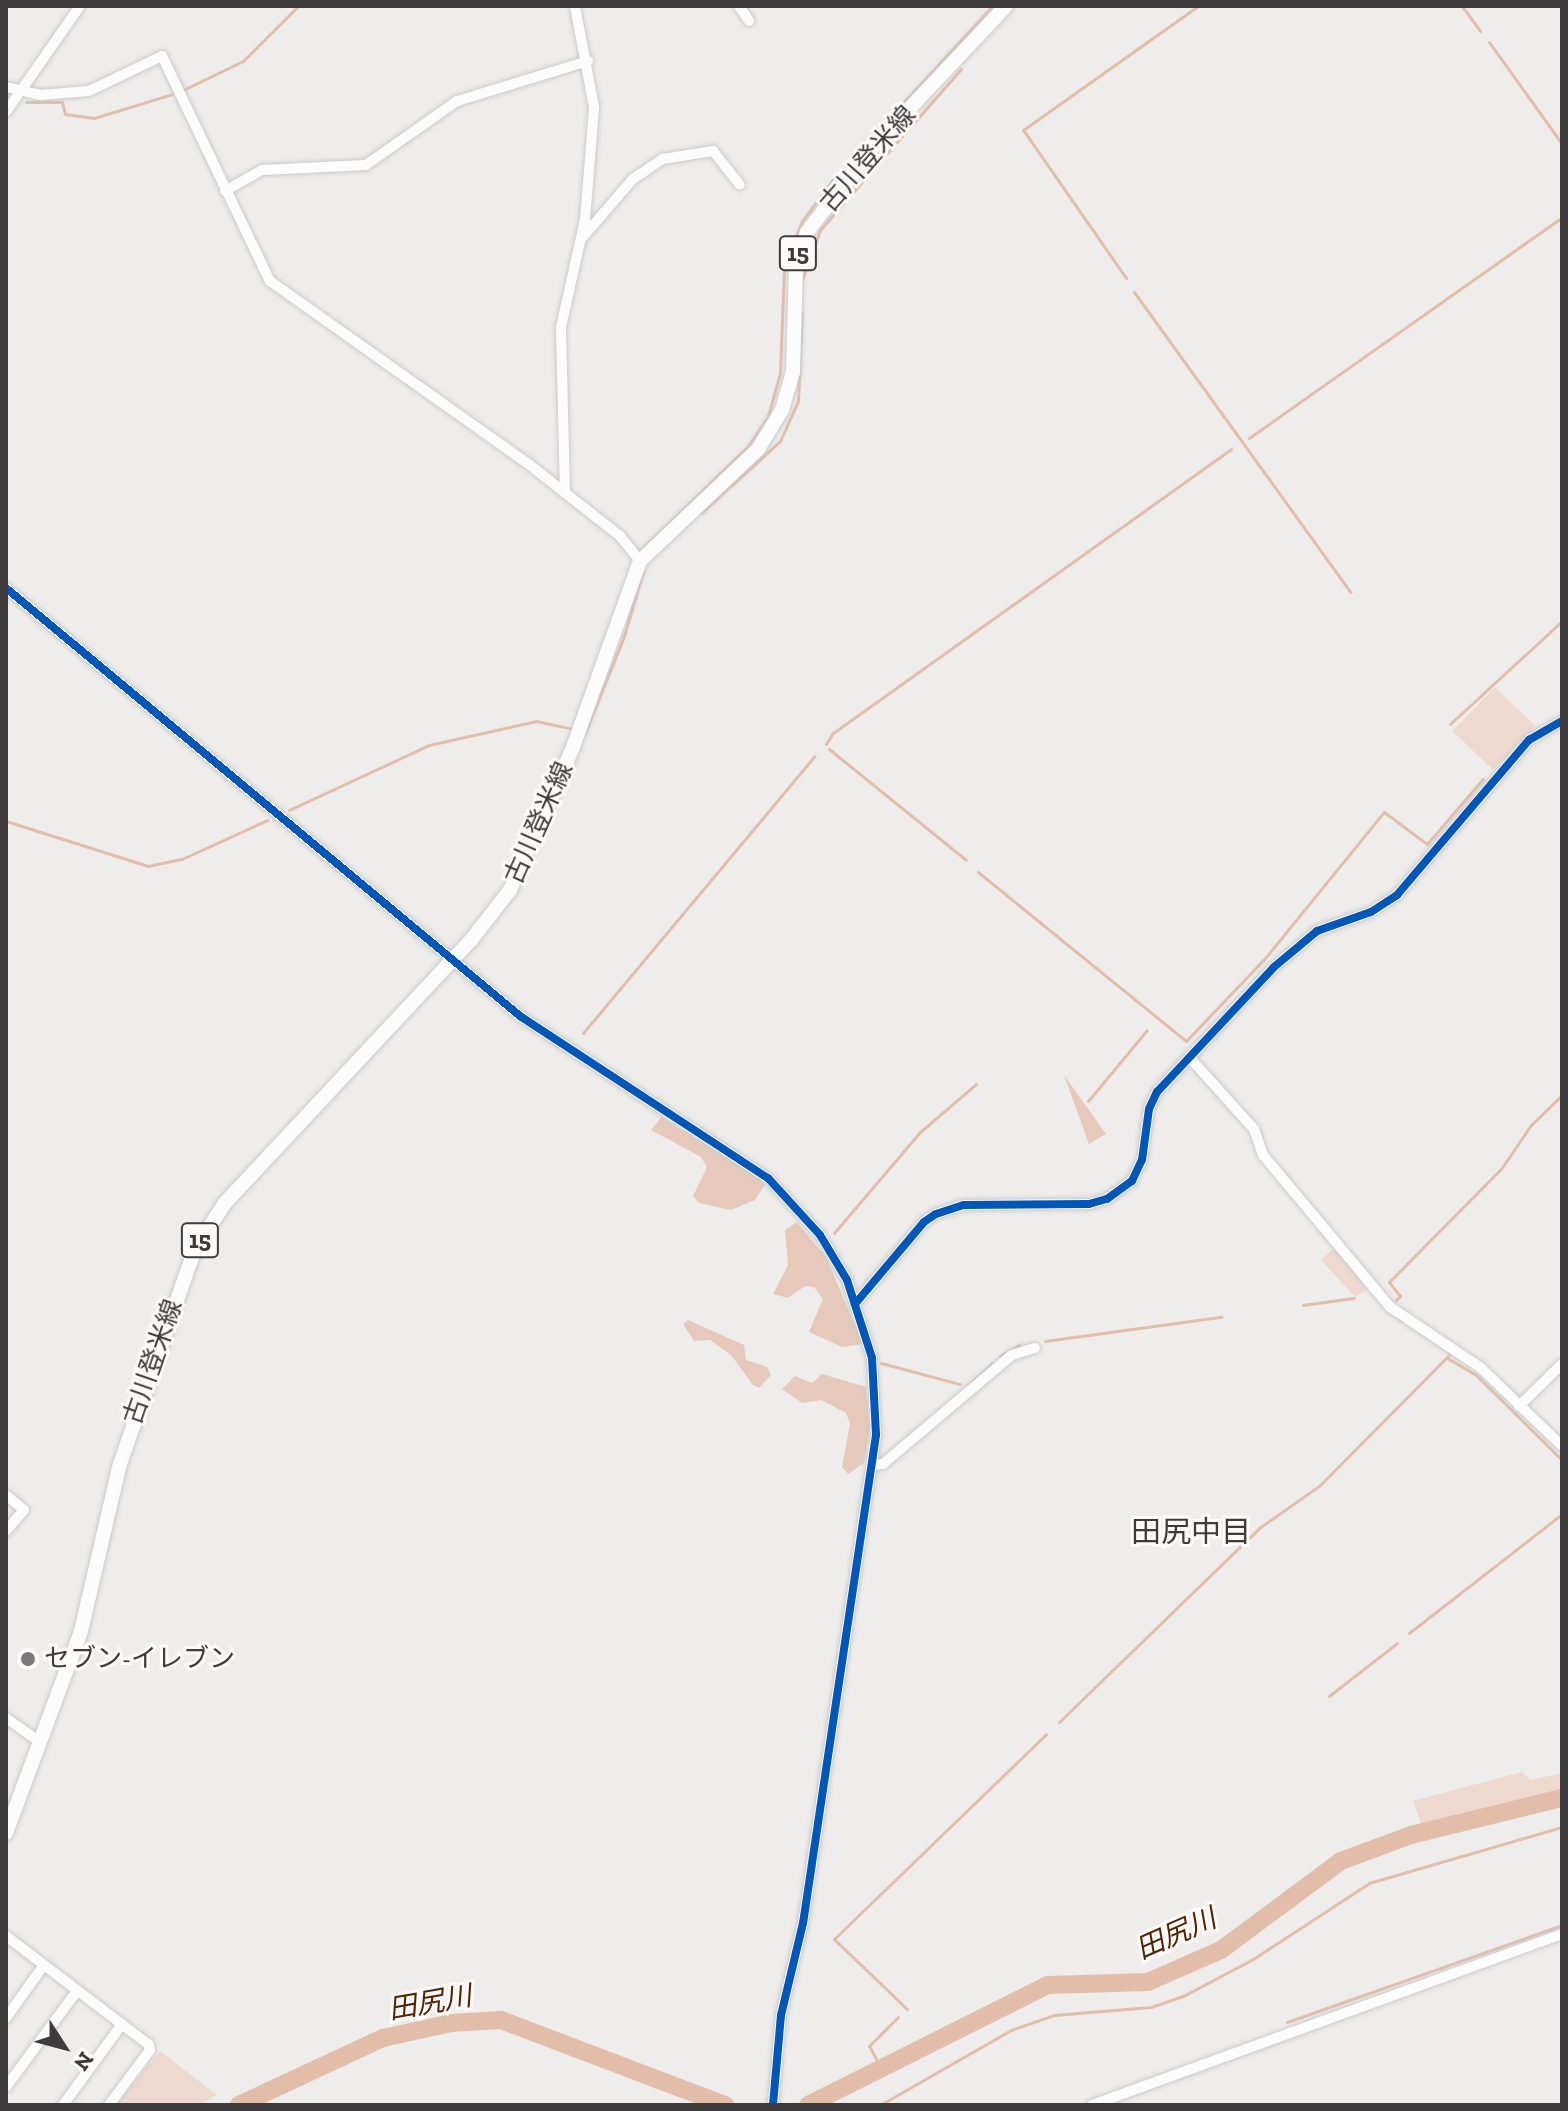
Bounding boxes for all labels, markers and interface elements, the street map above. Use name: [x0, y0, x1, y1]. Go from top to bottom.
street label: 古川登米線: [814, 100, 922, 218]
road number: 15: [778, 233, 818, 273]
street label: 古川登米線: [498, 757, 580, 889]
road number: 15: [180, 1220, 220, 1260]
street label: 古川登米線: [117, 1295, 189, 1429]
district label: 田尻中目: [1131, 1514, 1251, 1550]
place label: セブン-イレブン: [44, 1643, 235, 1675]
marker: セブン-イレブン: [19, 1650, 37, 1668]
water label: 田尻川: [1131, 1902, 1221, 1966]
water label: 田尻川: [386, 1979, 474, 2027]
north arrow: [24, 2007, 104, 2087]
text: N: [68, 2047, 100, 2076]

